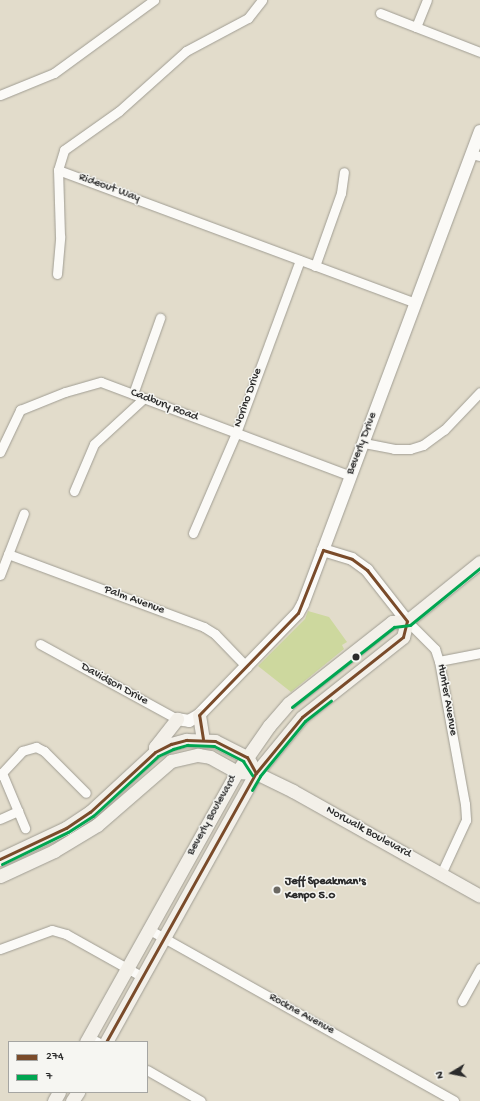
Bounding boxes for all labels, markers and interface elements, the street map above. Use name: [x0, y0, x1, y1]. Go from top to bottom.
street label: Rideout Way: [76, 171, 142, 207]
street label: Norino Drive: [232, 366, 266, 430]
street label: Cadbury Road: [128, 386, 200, 426]
street label: Beverly Drive: [345, 411, 381, 477]
street label: Palm Avenue: [102, 583, 166, 619]
unlabelled marker: [351, 652, 361, 662]
street label: Davidson Drive: [78, 661, 150, 709]
street label: Hunter Avenue: [433, 663, 459, 737]
street label: Beverly Boulevard: [185, 773, 241, 859]
street label: Norwalk Boulevard: [323, 804, 413, 862]
place label: Jeff Speakman's Kenpo 5.0: [285, 876, 366, 904]
marker: Jeff Speakman's Kenpo 5.0: [272, 885, 282, 895]
street label: Rockne Avenue: [266, 991, 336, 1039]
legend: [8, 1041, 148, 1093]
text: 274: [46, 1050, 64, 1064]
north arrow: [432, 1053, 472, 1093]
text: 7: [46, 1070, 52, 1084]
text: N: [434, 1071, 447, 1080]

